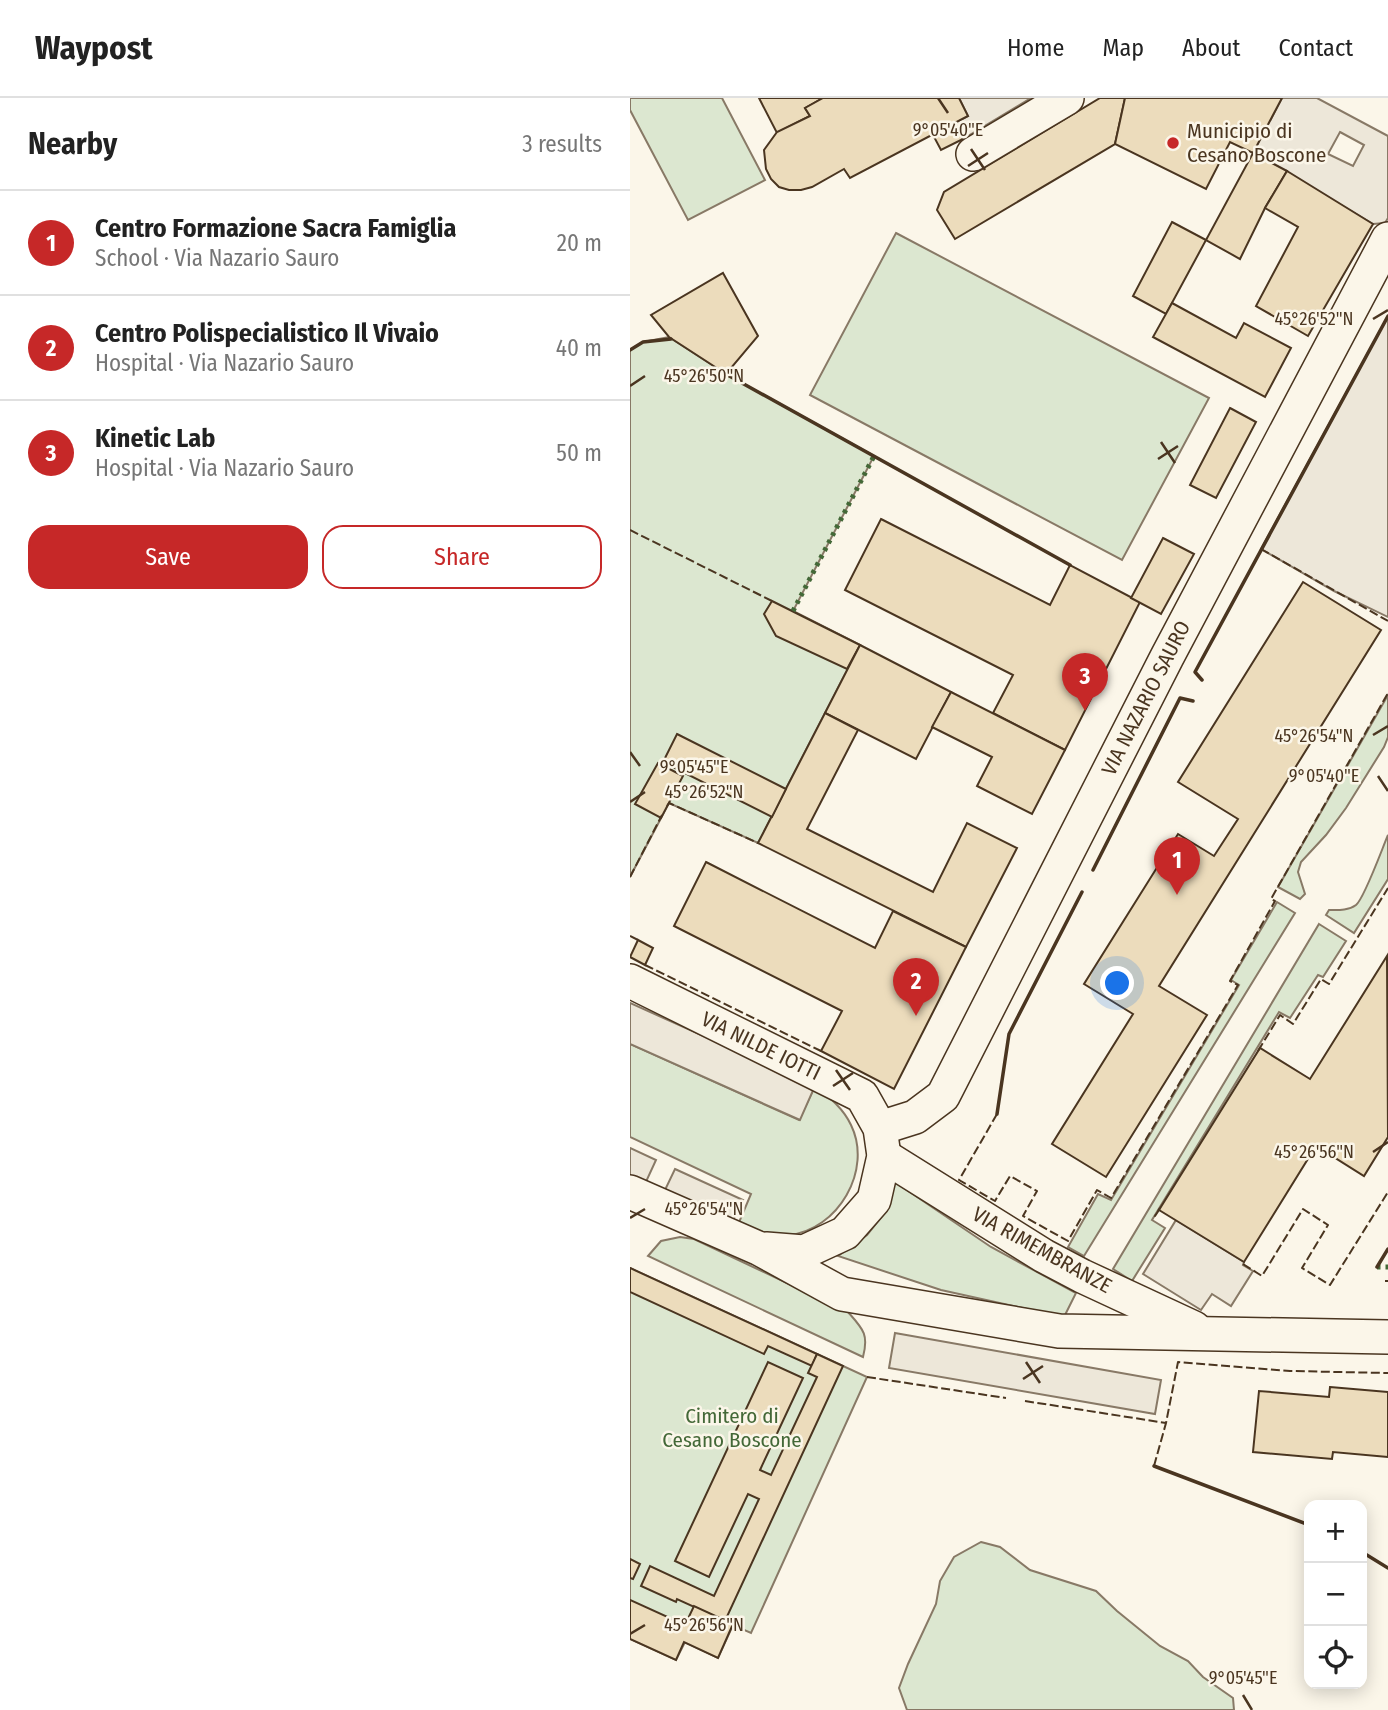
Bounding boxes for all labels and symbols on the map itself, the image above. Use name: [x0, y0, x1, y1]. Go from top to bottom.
place label: Municipio di Cesano Boscone: [1187, 118, 1326, 168]
text: 9°05'40"E: [913, 119, 983, 141]
marker: Municipio di Cesano Boscone: [1165, 135, 1181, 151]
text: 45°26'52"N: [1275, 308, 1353, 330]
text: 45°26'50"N: [664, 365, 744, 387]
street label: VIA NAZARIO SAURO: [1096, 616, 1196, 780]
pin: 3: [1062, 653, 1108, 711]
text: 45°26'54"N: [1274, 725, 1354, 747]
text: 9°05'45"E: [660, 756, 728, 778]
text: 9°05'40"E: [1289, 765, 1359, 787]
text: 45°26'52"N: [665, 781, 743, 803]
pin: 1: [1154, 837, 1200, 895]
pin: 2: [893, 958, 939, 1016]
your location: [1100, 966, 1134, 1000]
street label: VIA NILDE IOTTI: [697, 1006, 825, 1086]
text: 45°26'56"N: [1274, 1141, 1354, 1163]
text: 45°26'54"N: [664, 1198, 744, 1220]
street label: VIA RIMEMBRANZE: [968, 1201, 1116, 1299]
park label: Cimitero di Cesano Boscone: [662, 1403, 802, 1453]
text: 45°26'56"N: [664, 1614, 744, 1636]
text: 9°05'45"E: [1209, 1667, 1277, 1689]

